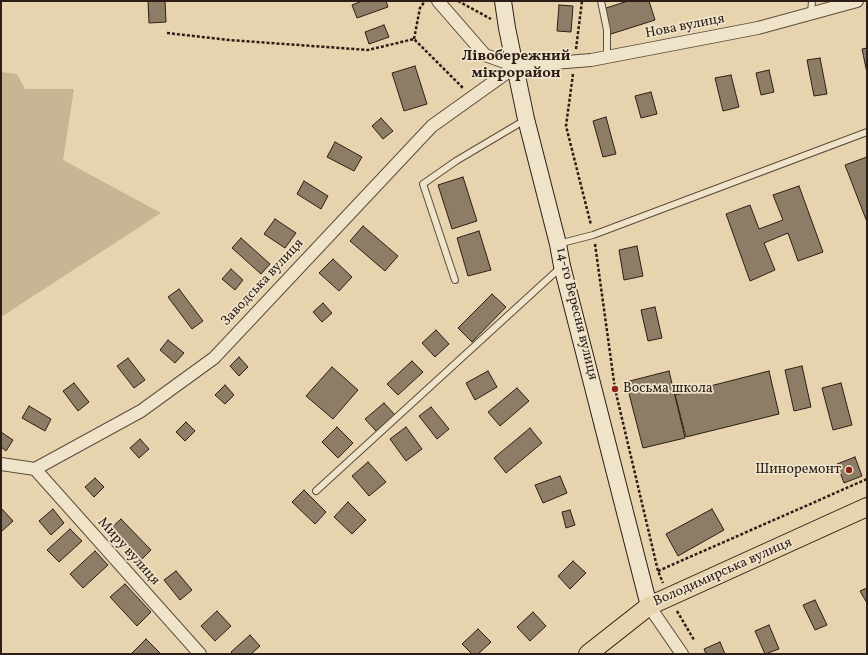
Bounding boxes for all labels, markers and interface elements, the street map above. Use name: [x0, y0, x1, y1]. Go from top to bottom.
street label: Нова вулиця: [644, 11, 726, 43]
district label: Лівобережний мікрорайон: [462, 48, 570, 83]
street label: Заводська вулиця: [218, 236, 308, 330]
street label: 14-го Вересня вулиця: [551, 246, 601, 382]
place label: Восьма школа: [623, 381, 713, 397]
marker: Восьма школа: [610, 384, 620, 394]
place label: Шиноремонт: [755, 462, 841, 478]
marker: Шиноремонт: [844, 465, 854, 475]
street label: Миру вулиця: [93, 515, 163, 589]
street label: Володимирська вулиця: [651, 535, 795, 611]

